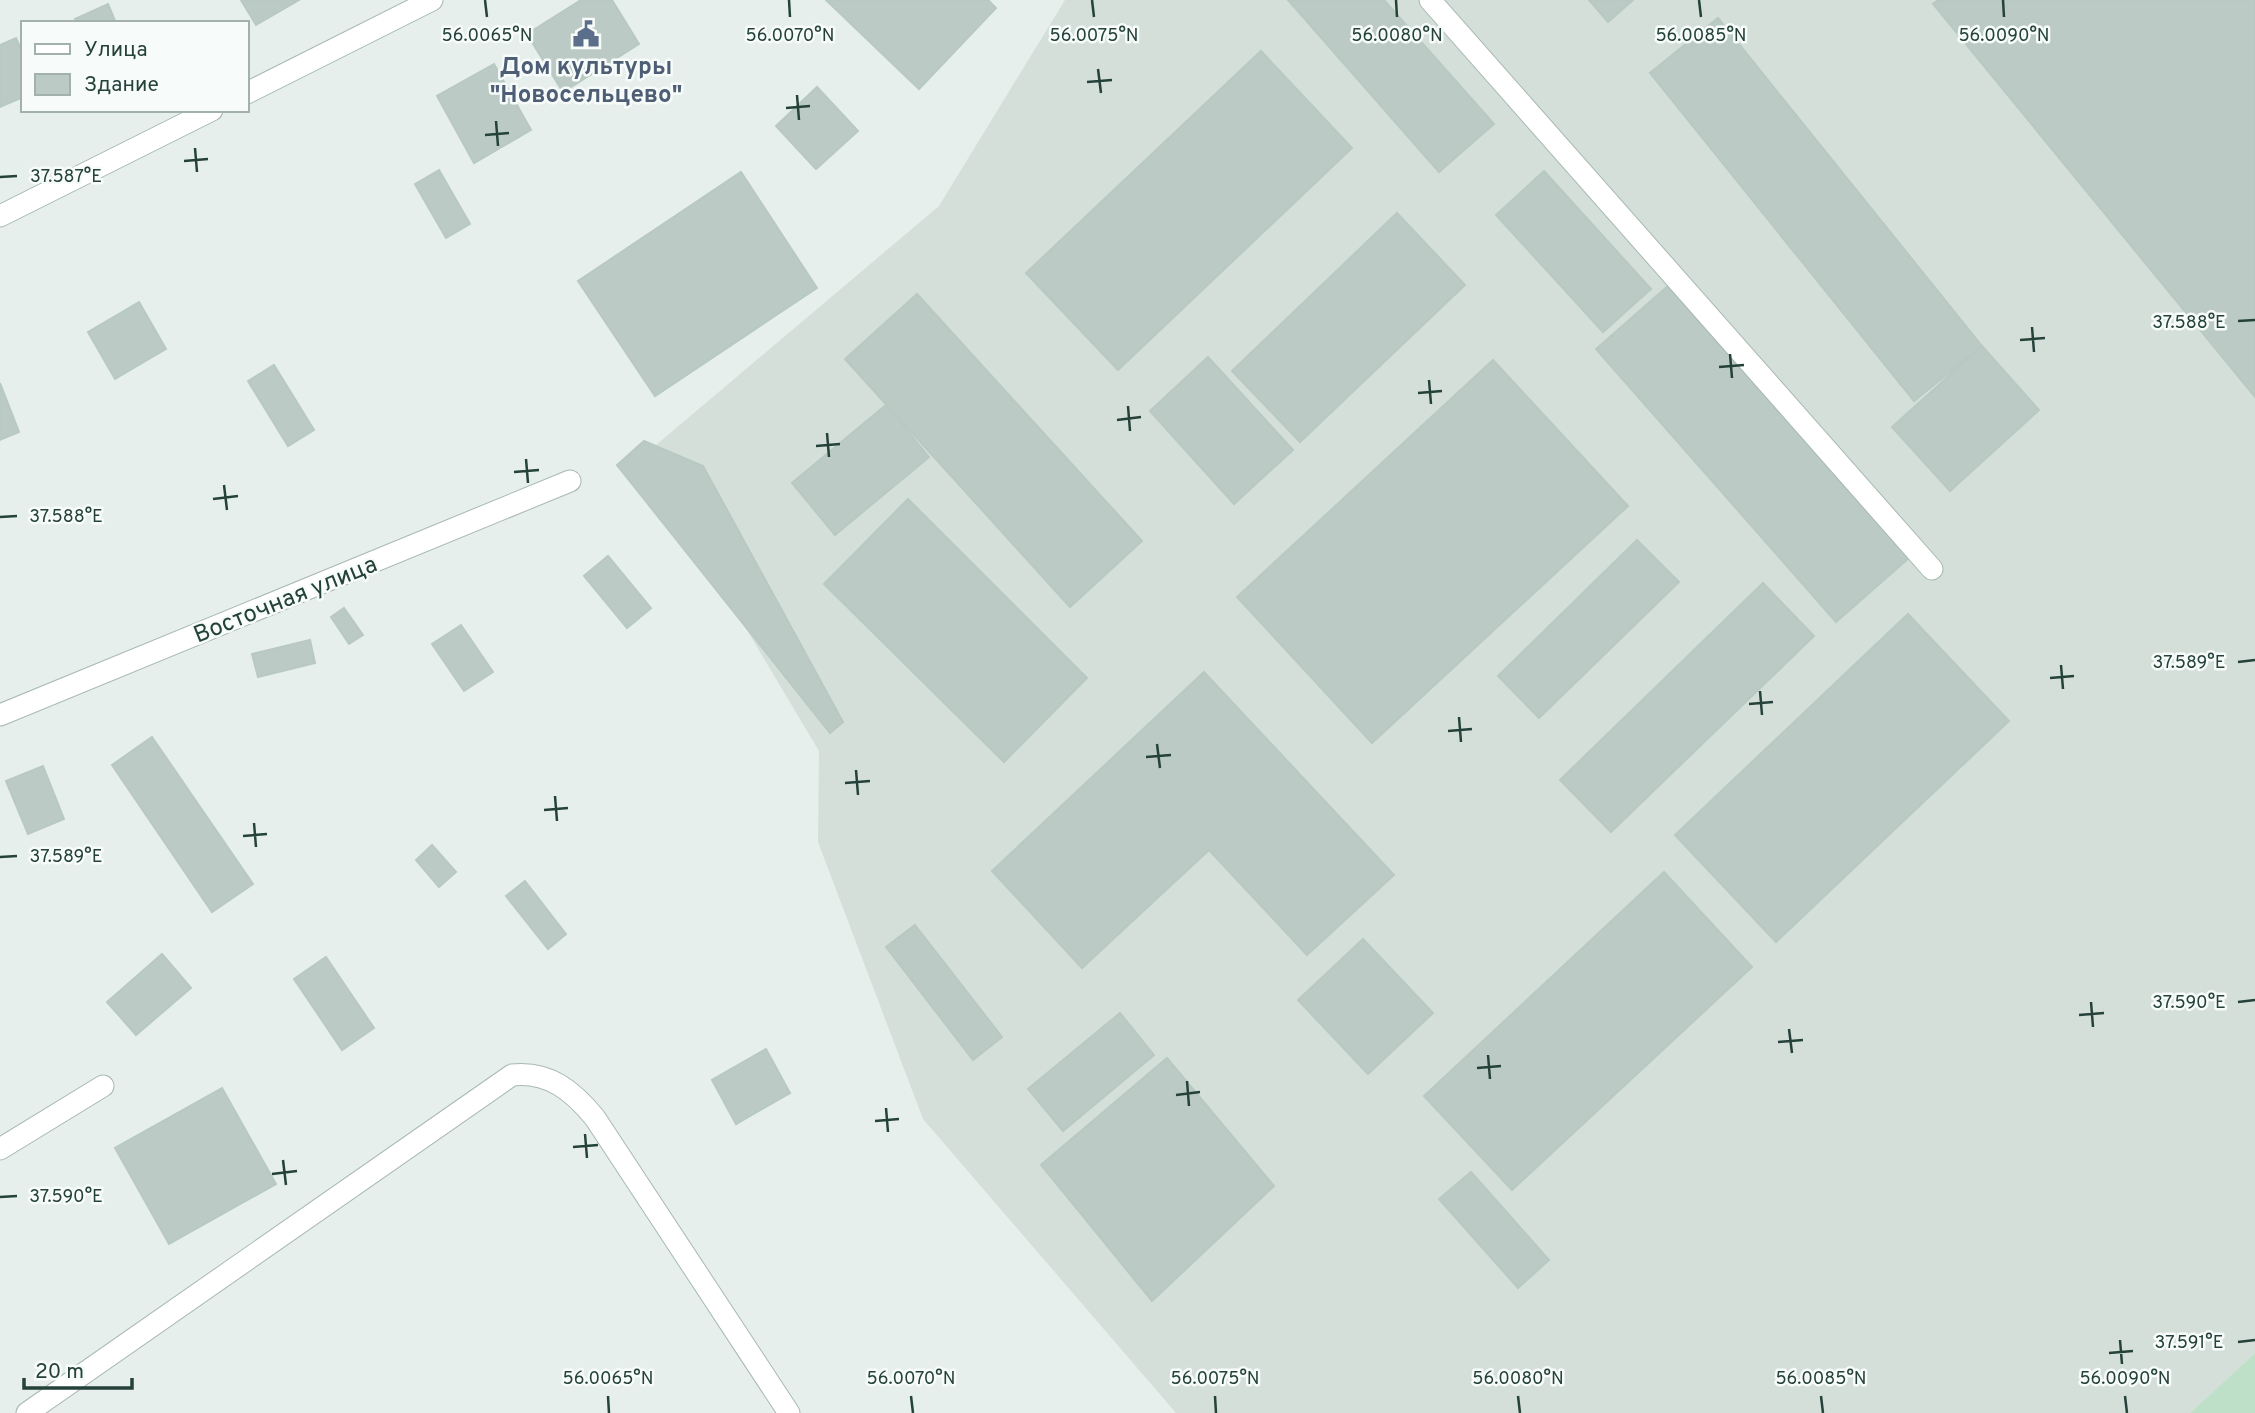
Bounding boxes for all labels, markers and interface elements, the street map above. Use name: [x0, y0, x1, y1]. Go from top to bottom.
public building icon: Дом культуры "Новосельцево": [571, 19, 601, 49]
legend: [21, 21, 248, 112]
text: 56.0065°N: [442, 25, 532, 48]
text: 56.0070°N: [746, 25, 834, 48]
text: 56.0075°N: [1049, 25, 1139, 48]
text: 56.0080°N: [1351, 25, 1443, 48]
text: 56.0085°N: [1655, 25, 1747, 48]
text: 56.0090°N: [1958, 25, 2050, 48]
text: Улица: [84, 37, 148, 64]
place label: Дом культуры "Новосельцево": [490, 53, 682, 111]
text: Здание: [84, 72, 159, 99]
text: 37.587°E: [30, 166, 102, 189]
text: 37.588°E: [2152, 312, 2226, 335]
text: 37.588°E: [29, 506, 103, 529]
street label: Восточная улица: [190, 550, 382, 651]
text: 37.589°E: [2152, 652, 2226, 675]
text: 37.589°E: [29, 846, 103, 869]
text: 37.590°E: [2152, 992, 2226, 1015]
text: 37.590°E: [29, 1186, 103, 1209]
text: 37.591°E: [2155, 1332, 2223, 1355]
scale bar: [24, 1346, 133, 1390]
text: 20 m: [35, 1359, 84, 1386]
text: 56.0065°N: [563, 1368, 653, 1391]
text: 56.0070°N: [867, 1368, 955, 1391]
text: 56.0075°N: [1170, 1368, 1260, 1391]
text: 56.0080°N: [1472, 1368, 1564, 1391]
text: 56.0085°N: [1775, 1368, 1867, 1391]
text: 56.0090°N: [2079, 1368, 2171, 1391]

